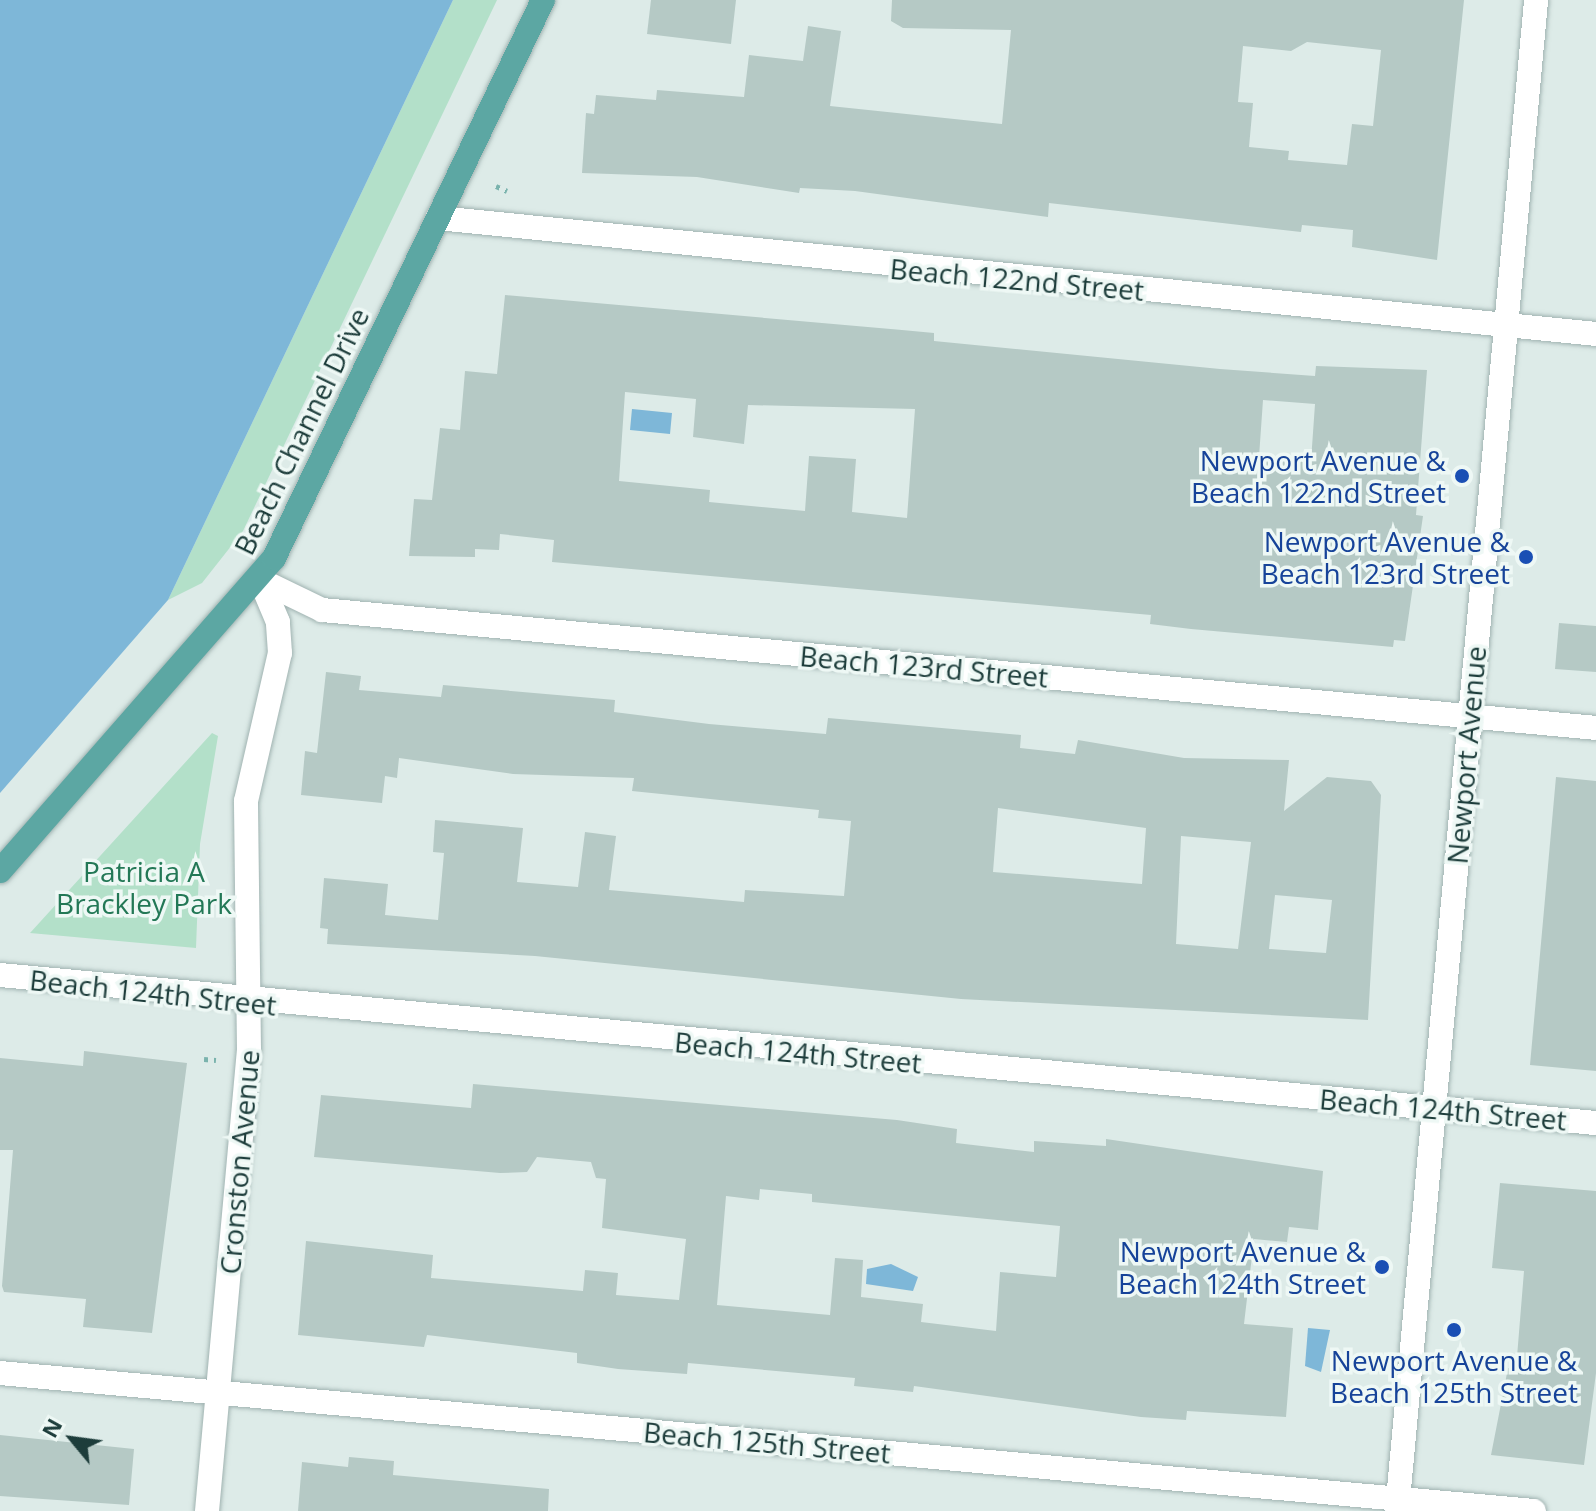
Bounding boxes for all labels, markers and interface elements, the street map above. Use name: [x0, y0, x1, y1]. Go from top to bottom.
street label: Beach 122nd Street: [889, 251, 1145, 307]
street label: Beach Channel Drive: [227, 302, 375, 560]
place label: Newport Avenue & Beach 122nd Street: [1191, 443, 1446, 509]
marker: Newport Avenue & Beach 122nd Street: [1453, 467, 1471, 485]
place label: Newport Avenue & Beach 123rd Street: [1261, 524, 1510, 590]
marker: Newport Avenue & Beach 123rd Street: [1517, 548, 1535, 566]
street label: Beach 123rd Street: [798, 638, 1050, 694]
street label: Newport Avenue: [1440, 645, 1492, 865]
park label: Patricia A Brackley Park: [56, 854, 232, 920]
street label: Beach 124th Street: [28, 962, 278, 1022]
street label: Beach 124th Street: [673, 1024, 923, 1080]
street label: Cronston Avenue: [212, 1048, 266, 1276]
street label: Beach 124th Street: [1318, 1081, 1568, 1137]
place label: Newport Avenue & Beach 124th Street: [1118, 1234, 1366, 1300]
marker: Newport Avenue & Beach 124th Street: [1373, 1258, 1391, 1276]
marker: Newport Avenue & Beach 125th Street: [1445, 1321, 1463, 1339]
place label: Newport Avenue & Beach 125th Street: [1330, 1343, 1578, 1409]
north arrow: [32, 1399, 112, 1479]
text: N: [34, 1412, 68, 1442]
street label: Beach 125th Street: [642, 1414, 892, 1470]

